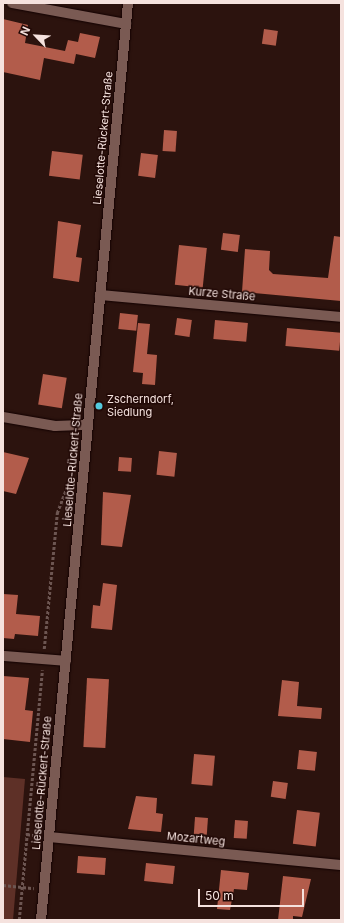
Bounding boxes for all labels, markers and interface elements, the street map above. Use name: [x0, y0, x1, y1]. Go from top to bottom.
north arrow: [16, 16, 56, 56]
text: N: [17, 24, 33, 38]
street label: Lieselotte-Rückert-Straße: [91, 71, 115, 205]
street label: Kurze Straße: [188, 284, 256, 304]
street label: Lieselotte-Rückert-Straße: [61, 393, 85, 527]
place label: Zscherndorf, Siedlung: [107, 393, 174, 419]
marker: Zscherndorf, Siedlung: [94, 401, 104, 411]
street label: Lieselotte-Rückert-Straße: [30, 716, 54, 850]
street label: Mozartweg: [166, 829, 226, 849]
scale bar: [200, 881, 306, 907]
text: 50 m: [205, 888, 234, 903]

